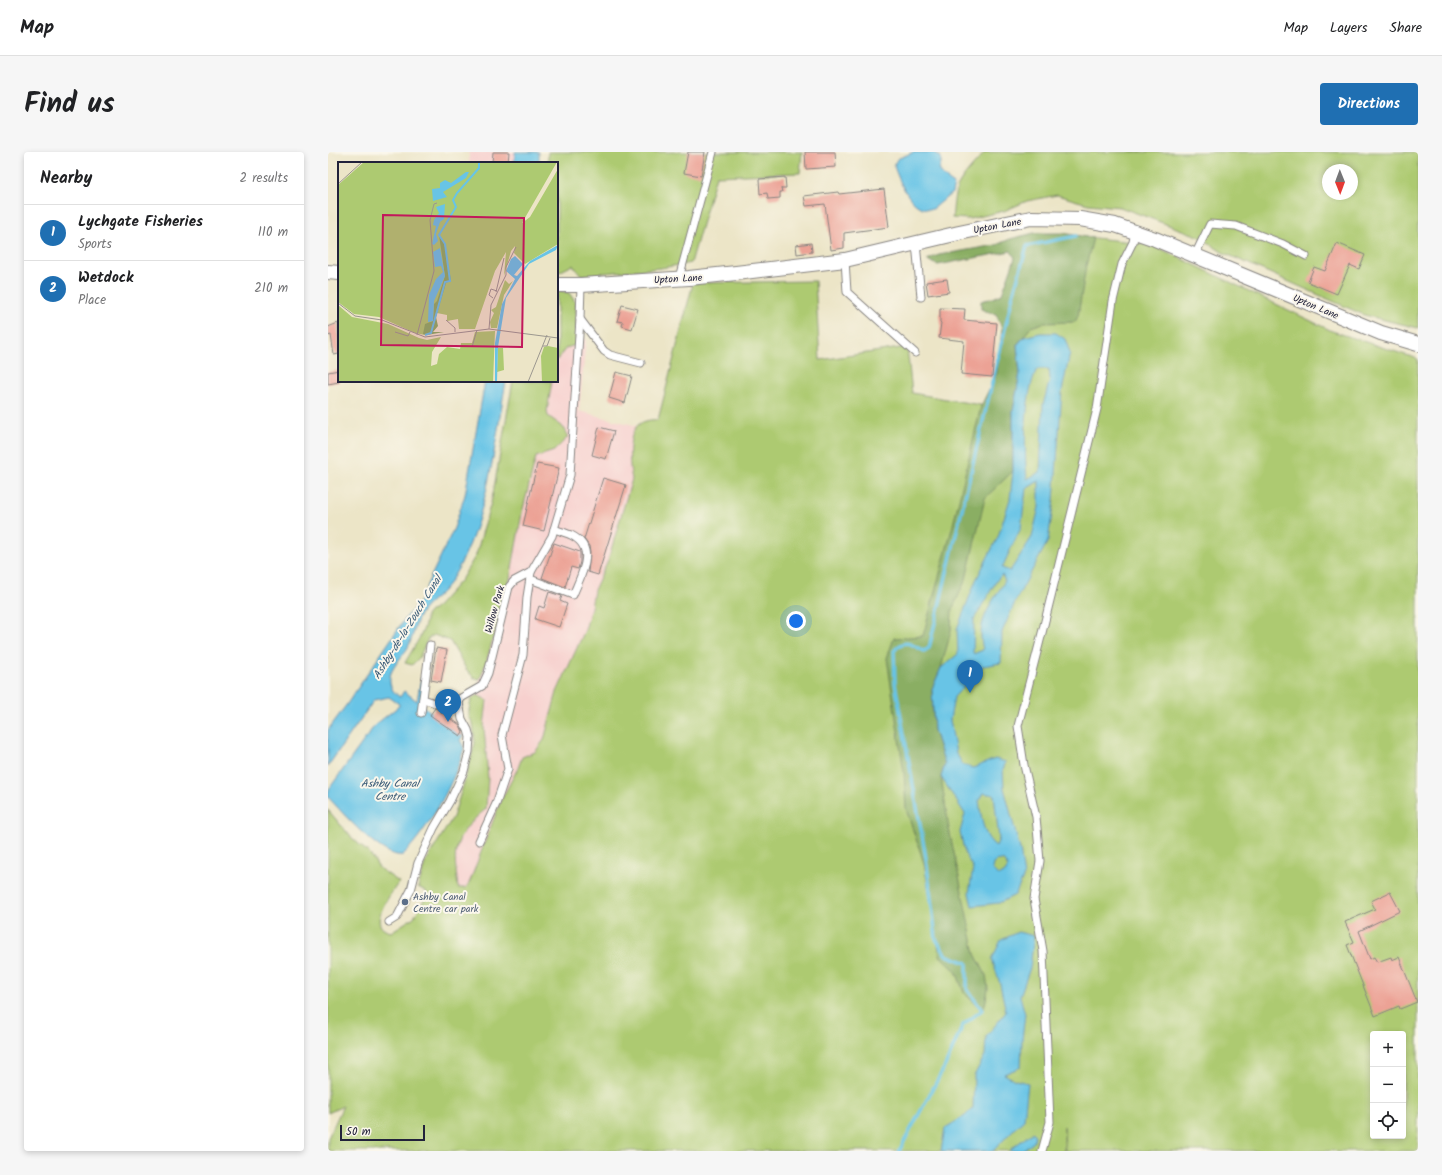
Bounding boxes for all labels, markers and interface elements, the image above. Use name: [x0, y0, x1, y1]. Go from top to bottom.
text: Map: [20, 13, 54, 43]
text: Map: [1284, 17, 1308, 39]
text: Layers: [1330, 17, 1368, 39]
text: Share: [1390, 17, 1422, 39]
text: Find us: [24, 82, 115, 127]
button: Directions: [1320, 83, 1418, 125]
inset map: [338, 162, 558, 382]
north arrow: [1322, 164, 1358, 200]
text: Nearby: [40, 165, 92, 192]
text: 2 results: [240, 168, 288, 189]
text: Lychgate Fisheries: [78, 210, 203, 234]
street label: Upton Lane: [972, 213, 1023, 238]
text: 1: [51, 222, 55, 243]
text: 110 m: [258, 222, 288, 243]
text: Sports: [78, 234, 112, 255]
text: Wetdock: [78, 266, 134, 290]
street label: Upton Lane: [653, 270, 703, 288]
text: 2: [49, 278, 57, 299]
text: 210 m: [254, 278, 288, 299]
text: Place: [78, 290, 106, 311]
street label: Upton Lane: [1290, 290, 1342, 324]
water label: Ashby-de-la-Zouch Canal: [369, 570, 448, 683]
street label: Willow Park: [481, 583, 509, 635]
your location: [786, 611, 806, 631]
pin: 1: [957, 660, 983, 693]
pin: 2: [435, 689, 461, 722]
water label: Ashby Canal Centre: [361, 775, 421, 806]
place label: Ashby Canal Centre car park: [413, 889, 479, 917]
marker: Ashby Canal Centre car park: [400, 897, 410, 907]
map controls: [1370, 1031, 1406, 1139]
button: +: [1370, 1031, 1406, 1067]
button: −: [1370, 1067, 1406, 1103]
button: locate: [1370, 1103, 1406, 1139]
scale bar: [340, 1123, 425, 1142]
text: 50 m: [346, 1123, 371, 1141]

